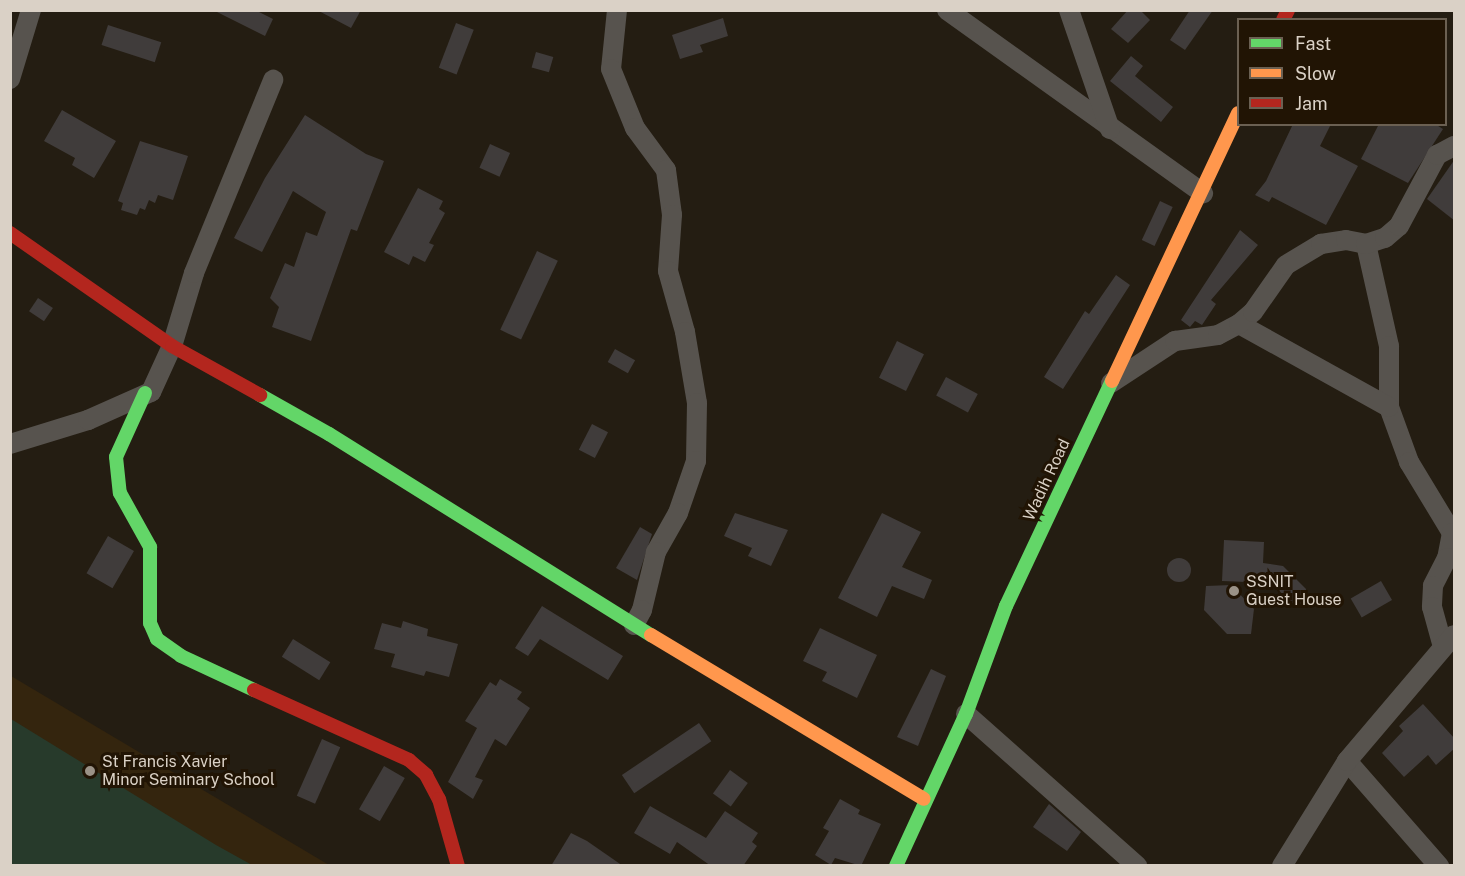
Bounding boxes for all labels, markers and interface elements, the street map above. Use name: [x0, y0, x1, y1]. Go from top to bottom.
legend: [1237, 18, 1447, 126]
text: Fast: [1295, 33, 1331, 54]
text: Slow: [1295, 63, 1336, 84]
text: Jam: [1295, 93, 1328, 114]
street label: Wadih Road: [1020, 436, 1074, 524]
place label: SSNIT Guest House: [1246, 572, 1342, 610]
marker: SSNIT Guest House: [1227, 584, 1241, 598]
place label: St Francis Xavier Minor Seminary School: [102, 752, 275, 790]
marker: St Francis Xavier Minor Seminary School: [83, 764, 97, 778]

